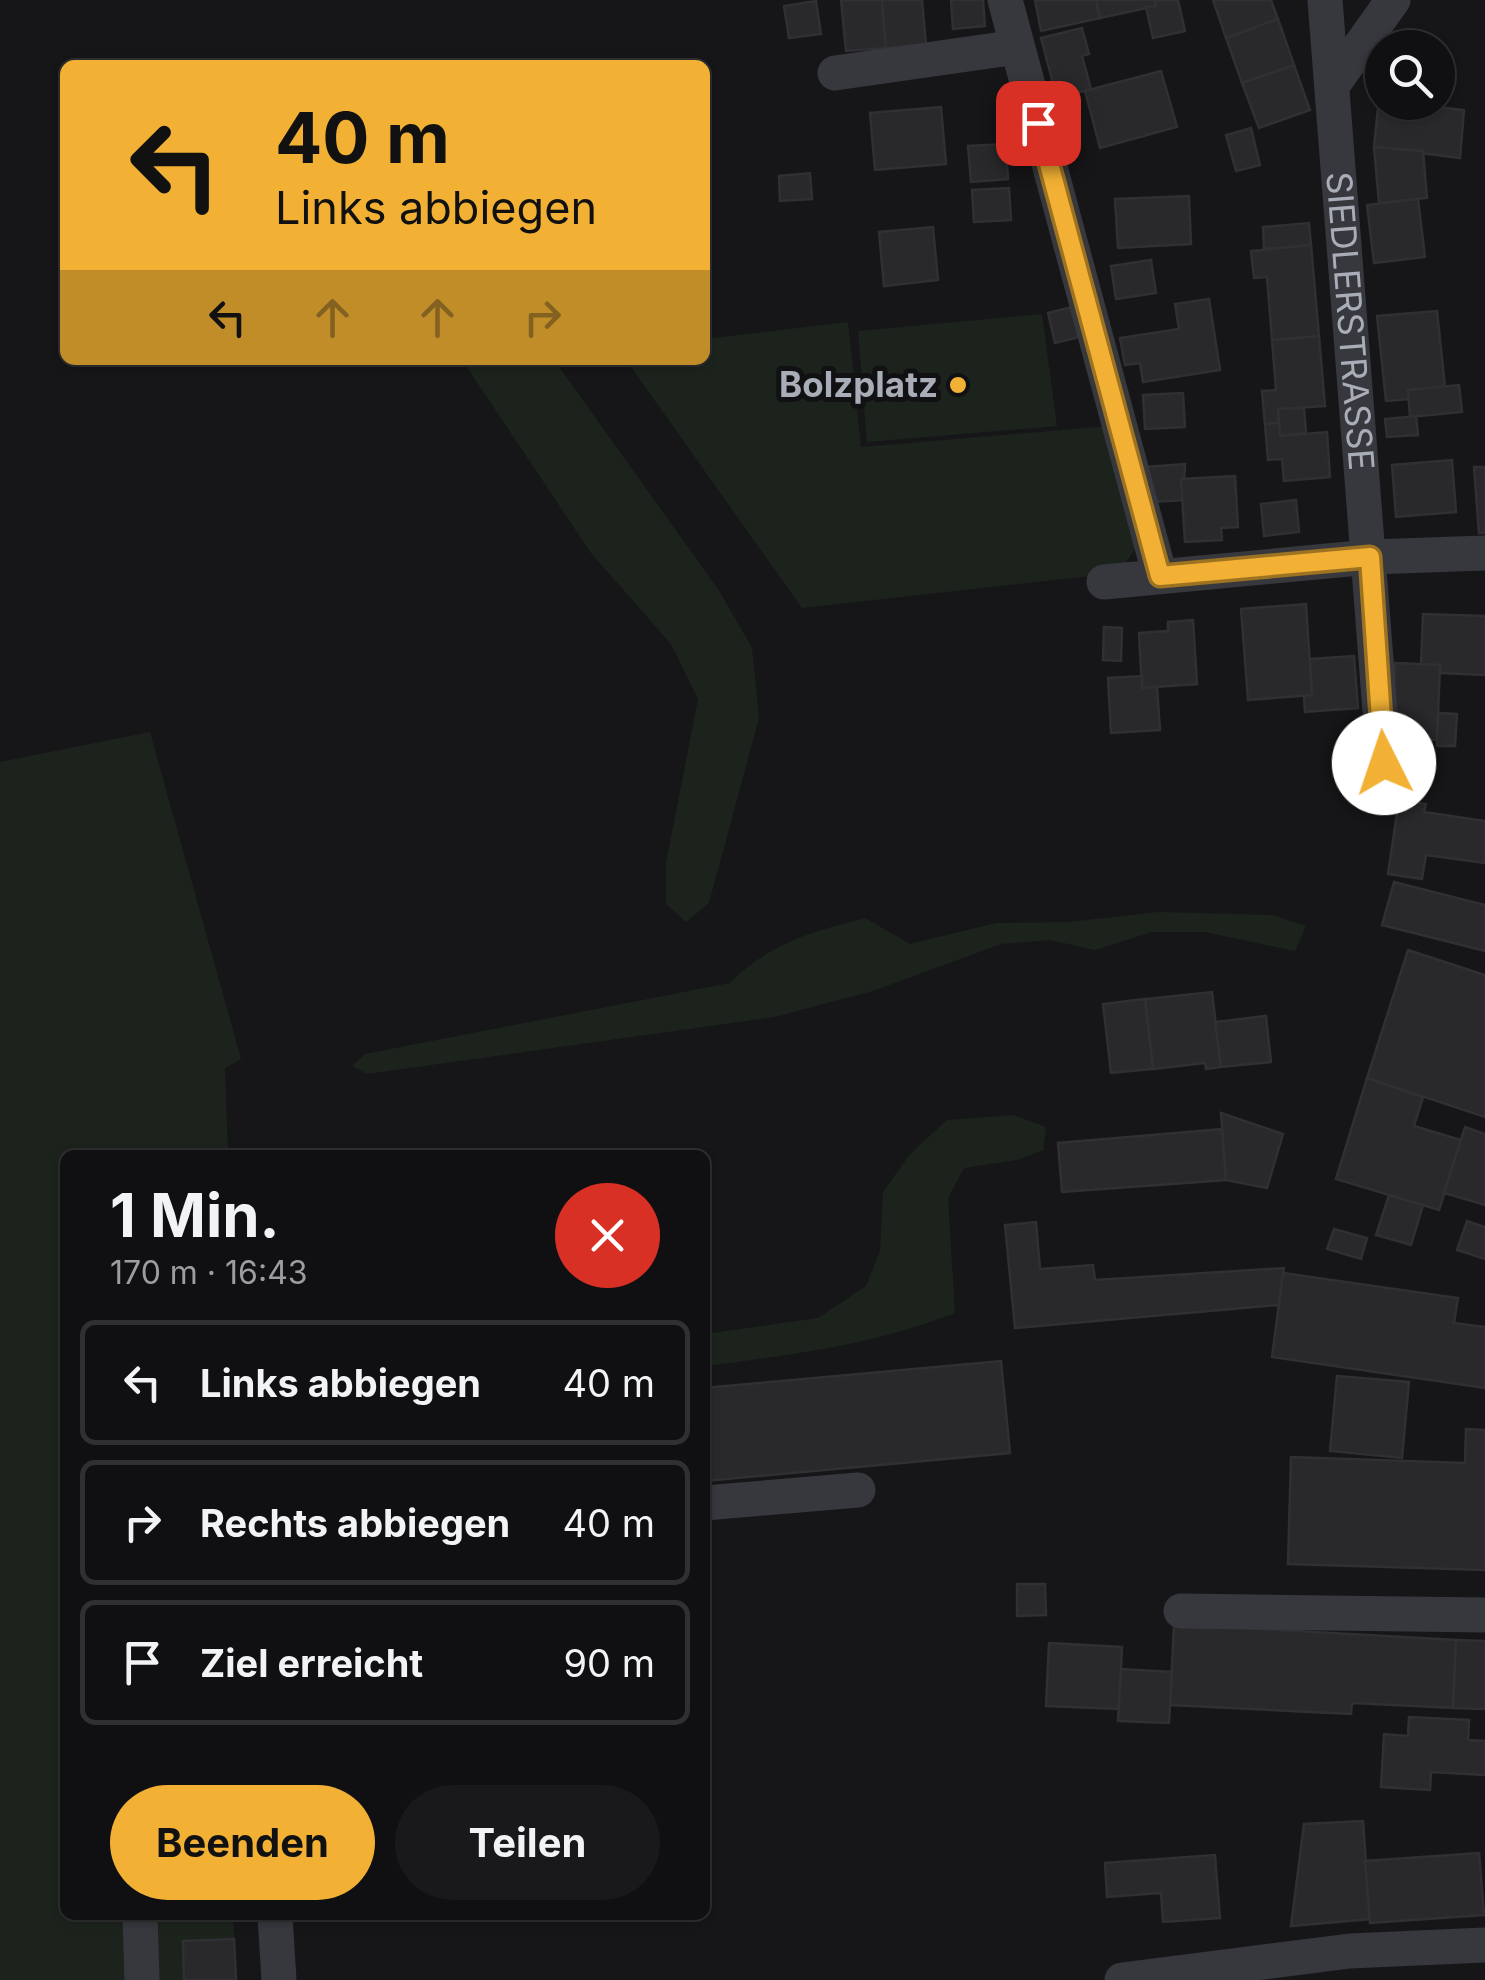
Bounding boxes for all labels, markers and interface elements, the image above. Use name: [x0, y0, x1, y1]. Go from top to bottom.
map controls: [1365, 30, 1455, 120]
button: search: [1365, 30, 1455, 120]
pin: [996, 81, 1081, 166]
text: 40 m: [275, 95, 450, 180]
icon: arrive: [1011, 96, 1066, 151]
icon: left: [110, 100, 240, 230]
street label: SIEDLERSTRASSE: [1318, 170, 1383, 472]
text: Links abbiegen: [275, 180, 597, 235]
icon: left: [200, 290, 255, 345]
icon: ahead: [305, 290, 360, 345]
icon: ahead: [410, 290, 465, 345]
icon: right: [515, 290, 570, 345]
place label: Bolzplatz: [779, 363, 938, 405]
marker: Bolzplatz: [947, 374, 969, 396]
position arrow: [1332, 711, 1436, 815]
text: 1 Min.: [110, 1179, 280, 1251]
button: close: [555, 1183, 660, 1288]
text: 170 m · 16:43: [110, 1253, 308, 1292]
icon: left: [115, 1355, 170, 1410]
text: Links abbiegen: [200, 1360, 481, 1406]
text: 40 m: [563, 1360, 655, 1406]
icon: right: [115, 1495, 170, 1550]
text: Rechts abbiegen: [200, 1500, 510, 1546]
text: 40 m: [563, 1500, 655, 1546]
icon: arrive: [115, 1635, 170, 1690]
text: Ziel erreicht: [200, 1640, 423, 1686]
text: 90 m: [563, 1640, 655, 1686]
button: Beenden: [110, 1785, 375, 1900]
button: Teilen: [395, 1785, 660, 1900]

